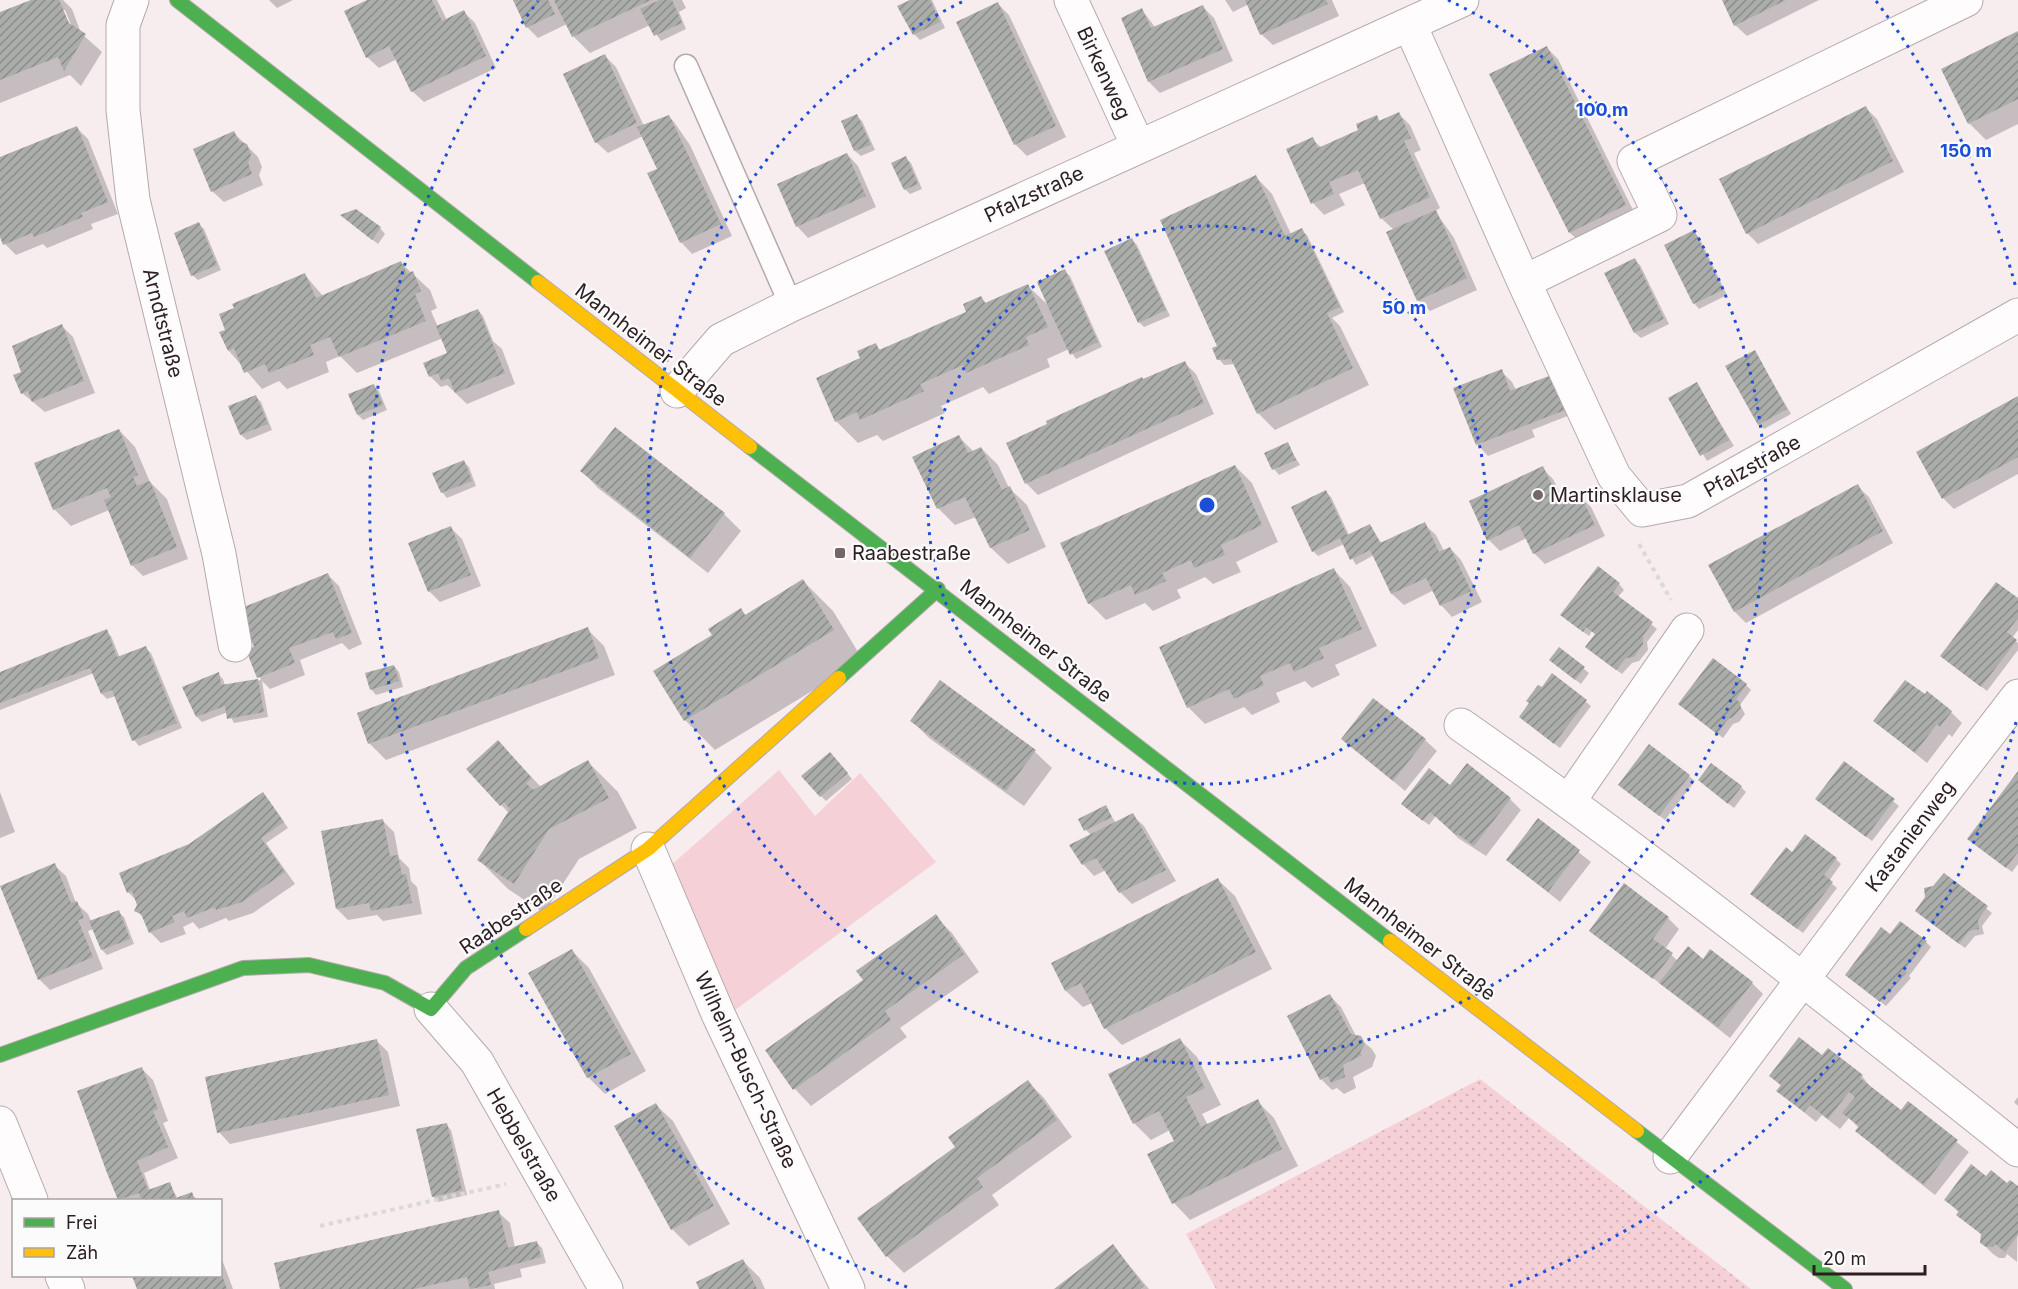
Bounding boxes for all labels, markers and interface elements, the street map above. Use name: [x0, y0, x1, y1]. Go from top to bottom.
street label: Birkenweg: [1072, 23, 1136, 123]
text: 100 m: [1576, 99, 1628, 120]
text: 150 m: [1940, 140, 1992, 161]
street label: Pfalzstraße: [981, 161, 1087, 227]
street label: Arndtstraße: [138, 266, 188, 380]
street label: Mannheimer Straße: [570, 278, 732, 412]
text: 50 m: [1382, 297, 1426, 318]
street label: Pfalzstraße: [1699, 430, 1805, 502]
place label: Martinsklause: [1550, 483, 1682, 507]
marker: Martinsklause: [1531, 488, 1545, 502]
centre of rings: [1197, 495, 1217, 515]
place label: Raabestraße: [852, 541, 971, 565]
marker: Raabestraße: [833, 546, 847, 560]
street label: Mannheimer Straße: [955, 574, 1117, 708]
street label: Kastanienweg: [1860, 776, 1960, 896]
street label: Mannheimer Straße: [1339, 872, 1501, 1006]
street label: Raabestraße: [455, 873, 567, 959]
street label: Wilhelm-Busch-Straße: [690, 968, 802, 1172]
street label: Hebbelstraße: [482, 1084, 566, 1206]
legend: [12, 1199, 222, 1277]
text: Frei: [66, 1212, 97, 1233]
scale bar: [1814, 1238, 1925, 1276]
text: Zäh: [66, 1242, 98, 1263]
text: 20 m: [1823, 1248, 1866, 1269]

